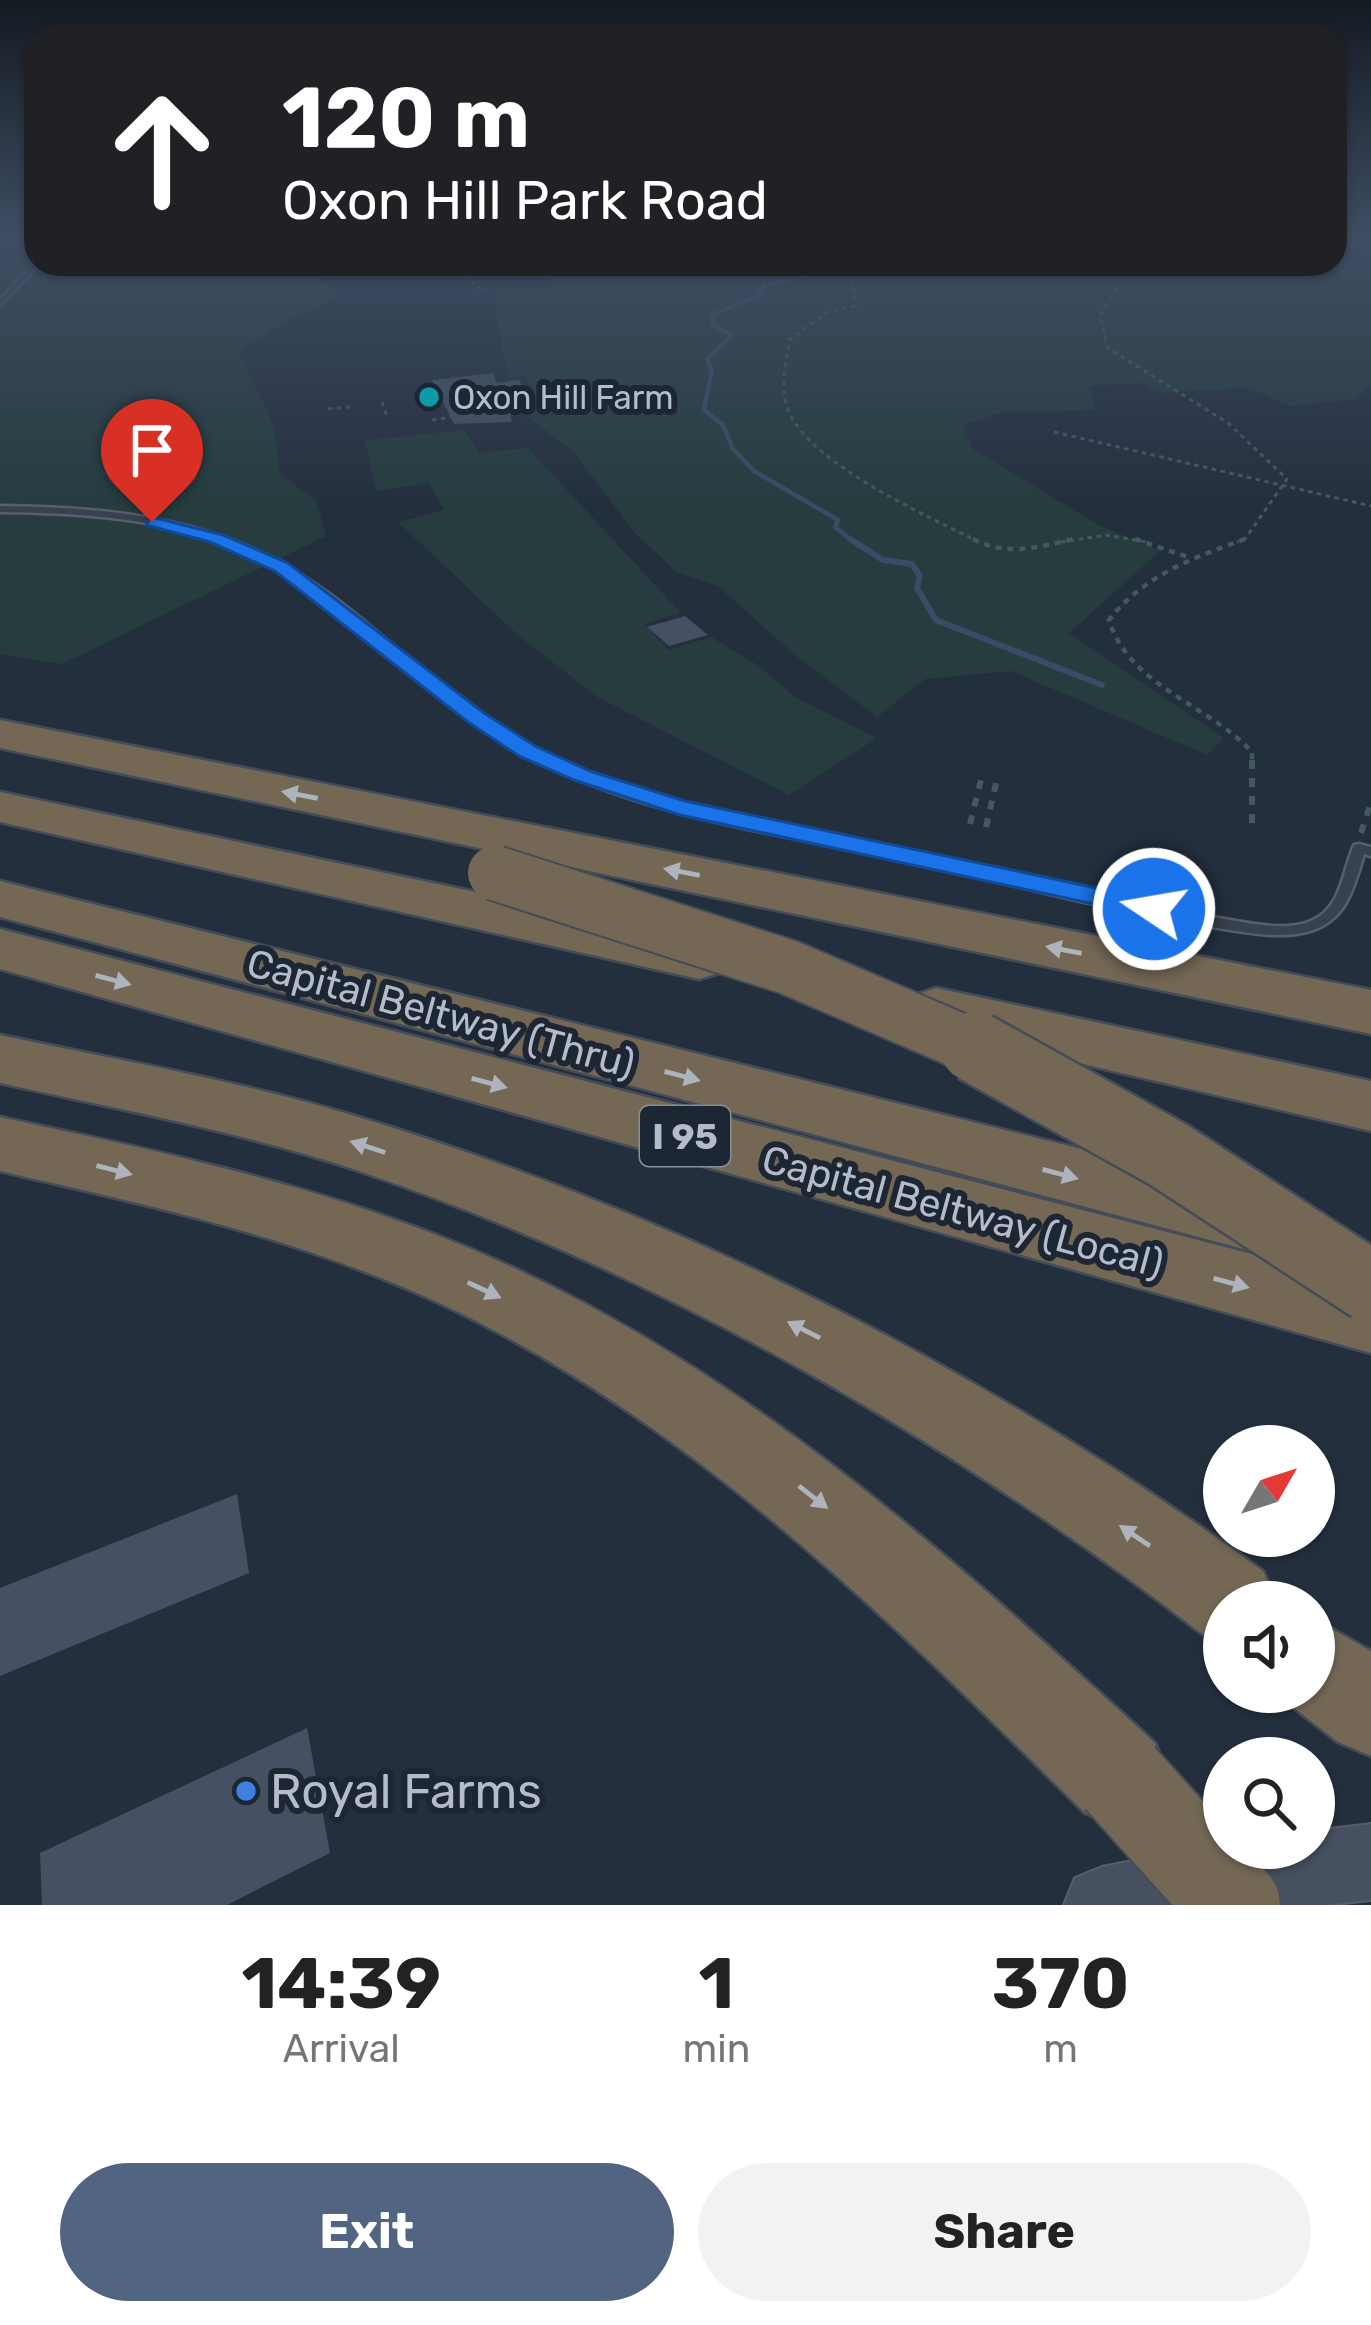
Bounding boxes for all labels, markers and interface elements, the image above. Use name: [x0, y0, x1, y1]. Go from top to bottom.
text: 120 m: [282, 68, 530, 168]
icon: ahead: [84, 72, 240, 228]
text: Oxon Hill Park Road: [282, 169, 768, 233]
place label: Oxon Hill Farm: [453, 378, 674, 417]
marker: Oxon Hill Farm: [416, 384, 442, 410]
pin: [101, 399, 203, 522]
icon: arrive: [119, 417, 185, 483]
one-way arrow: [281, 784, 318, 803]
position arrow: [1091, 846, 1217, 972]
one-way arrow: [663, 862, 701, 881]
street label: Capital Beltway (Thru): [242, 940, 640, 1088]
one-way arrow: [1045, 940, 1083, 959]
one-way arrow: [95, 972, 132, 991]
one-way arrow: [664, 1067, 701, 1086]
one-way arrow: [471, 1074, 508, 1093]
road number: I 95: [640, 1106, 730, 1166]
street label: Capital Beltway (Local): [757, 1136, 1168, 1288]
one-way arrow: [349, 1137, 386, 1156]
one-way arrow: [96, 1161, 133, 1180]
one-way arrow: [1042, 1165, 1079, 1184]
one-way arrow: [1212, 1274, 1249, 1293]
one-way arrow: [467, 1280, 502, 1300]
one-way arrow: [787, 1320, 822, 1340]
north arrow: [1203, 1425, 1335, 1557]
map controls: [1203, 1425, 1335, 1869]
one-way arrow: [798, 1484, 829, 1509]
one-way arrow: [1119, 1525, 1151, 1548]
button: sound: [1203, 1581, 1335, 1713]
button: search: [1203, 1737, 1335, 1869]
place label: Royal Farms: [270, 1763, 542, 1820]
marker: Royal Farms: [233, 1778, 259, 1804]
text: 14:39: [241, 1941, 441, 2026]
text: 1: [699, 1941, 734, 2026]
text: 370: [992, 1941, 1129, 2026]
text: Arrival: [283, 2026, 400, 2072]
text: min: [683, 2026, 750, 2072]
text: m: [1043, 2026, 1078, 2072]
button: Exit: [60, 2163, 674, 2301]
button: Share: [698, 2163, 1311, 2301]

